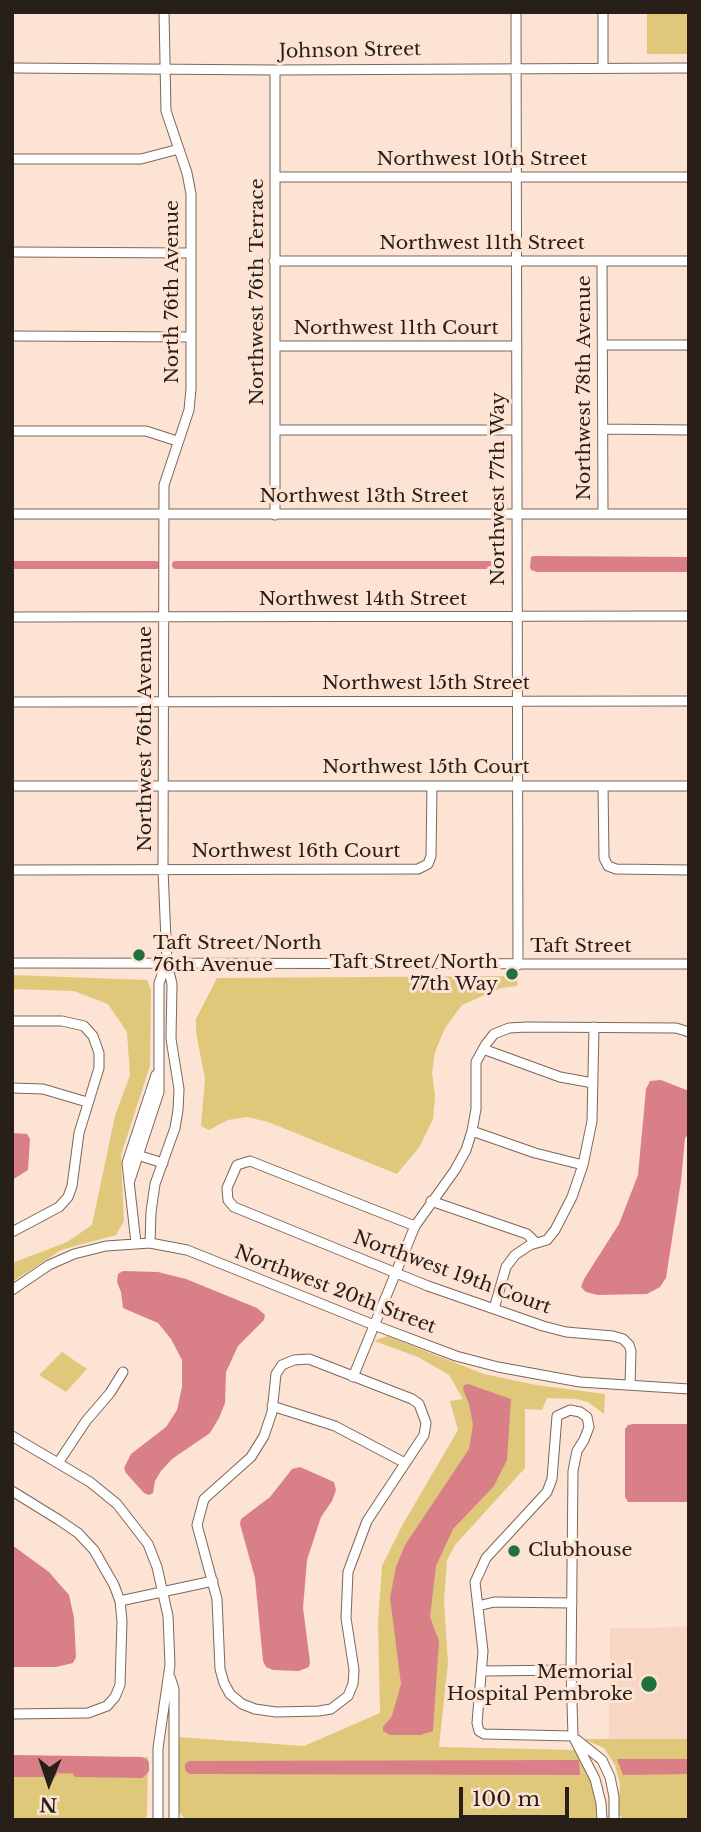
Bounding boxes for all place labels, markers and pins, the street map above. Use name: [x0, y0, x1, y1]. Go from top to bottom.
place label: Taft Street/North 76th Avenue: [153, 933, 321, 977]
marker: Taft Street/North 76th Avenue: [131, 947, 147, 963]
place label: Taft Street/North 77th Way: [330, 952, 498, 996]
marker: Taft Street/North 77th Way: [504, 966, 520, 982]
place label: Clubhouse: [528, 1540, 632, 1562]
marker: Clubhouse: [506, 1543, 522, 1559]
place label: Memorial Hospital Pembroke: [447, 1662, 633, 1706]
marker: Memorial Hospital Pembroke: [639, 1674, 659, 1694]

